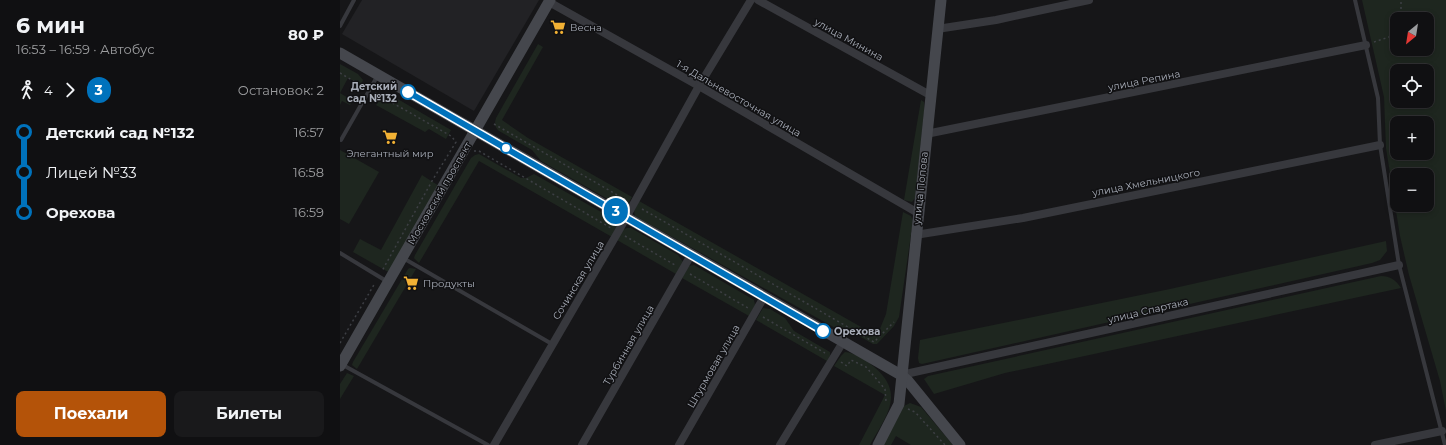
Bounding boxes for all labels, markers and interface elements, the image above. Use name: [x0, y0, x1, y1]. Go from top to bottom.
text: 6 мин: [16, 12, 85, 39]
north arrow: [1390, 12, 1434, 56]
map controls: [1390, 12, 1434, 212]
street label: улица Минина: [811, 15, 885, 64]
supermarket icon: Весна: [549, 18, 567, 36]
place label: Весна: [570, 21, 602, 34]
text: 80 ₽: [288, 25, 324, 44]
text: 16:53 – 16:59 · Автобус: [16, 41, 154, 57]
street label: 1-я Дальневосточная улица: [674, 57, 803, 140]
button: locate: [1390, 64, 1434, 108]
street label: улица Репина: [1106, 67, 1181, 94]
icon: walk: [16, 79, 38, 101]
icon: forward: [59, 79, 81, 101]
place label: Детский сад №132: [347, 80, 397, 105]
text: 3: [95, 81, 103, 99]
text: 4: [44, 82, 53, 98]
text: Остановок: 2: [238, 82, 324, 98]
marker: Детский сад №132: [400, 84, 416, 100]
button: +: [1390, 116, 1434, 160]
text: Детский сад №132: [46, 123, 194, 142]
text: 16:57: [294, 124, 324, 140]
supermarket icon: Элегантный мир: [381, 128, 399, 146]
street label: Московский проспект: [405, 139, 474, 247]
unlabelled marker: [500, 142, 512, 154]
place label: Элегантный мир: [346, 147, 434, 160]
street label: улица Попова: [910, 151, 931, 226]
text: Лицей №33: [46, 163, 137, 182]
text: 16:58: [293, 164, 324, 180]
street label: улица Хмельницкого: [1090, 166, 1201, 200]
button: −: [1390, 168, 1434, 212]
line badge: 3: [603, 198, 629, 224]
text: 3: [612, 202, 620, 220]
text: Орехова: [46, 203, 115, 222]
text: 16:59: [293, 204, 324, 220]
street label: Сочинская улица: [550, 238, 607, 322]
supermarket icon: Продукты: [402, 274, 420, 292]
place label: Продукты: [423, 277, 475, 290]
street label: улица Спартака: [1106, 295, 1190, 326]
street label: Турбинная улица: [600, 303, 657, 388]
street label: Штурмовая улица: [684, 322, 743, 410]
marker: Орехова: [815, 323, 831, 339]
place label: Орехова: [834, 325, 880, 338]
button: Поехали: [16, 391, 166, 437]
button: Билеты: [174, 391, 324, 437]

